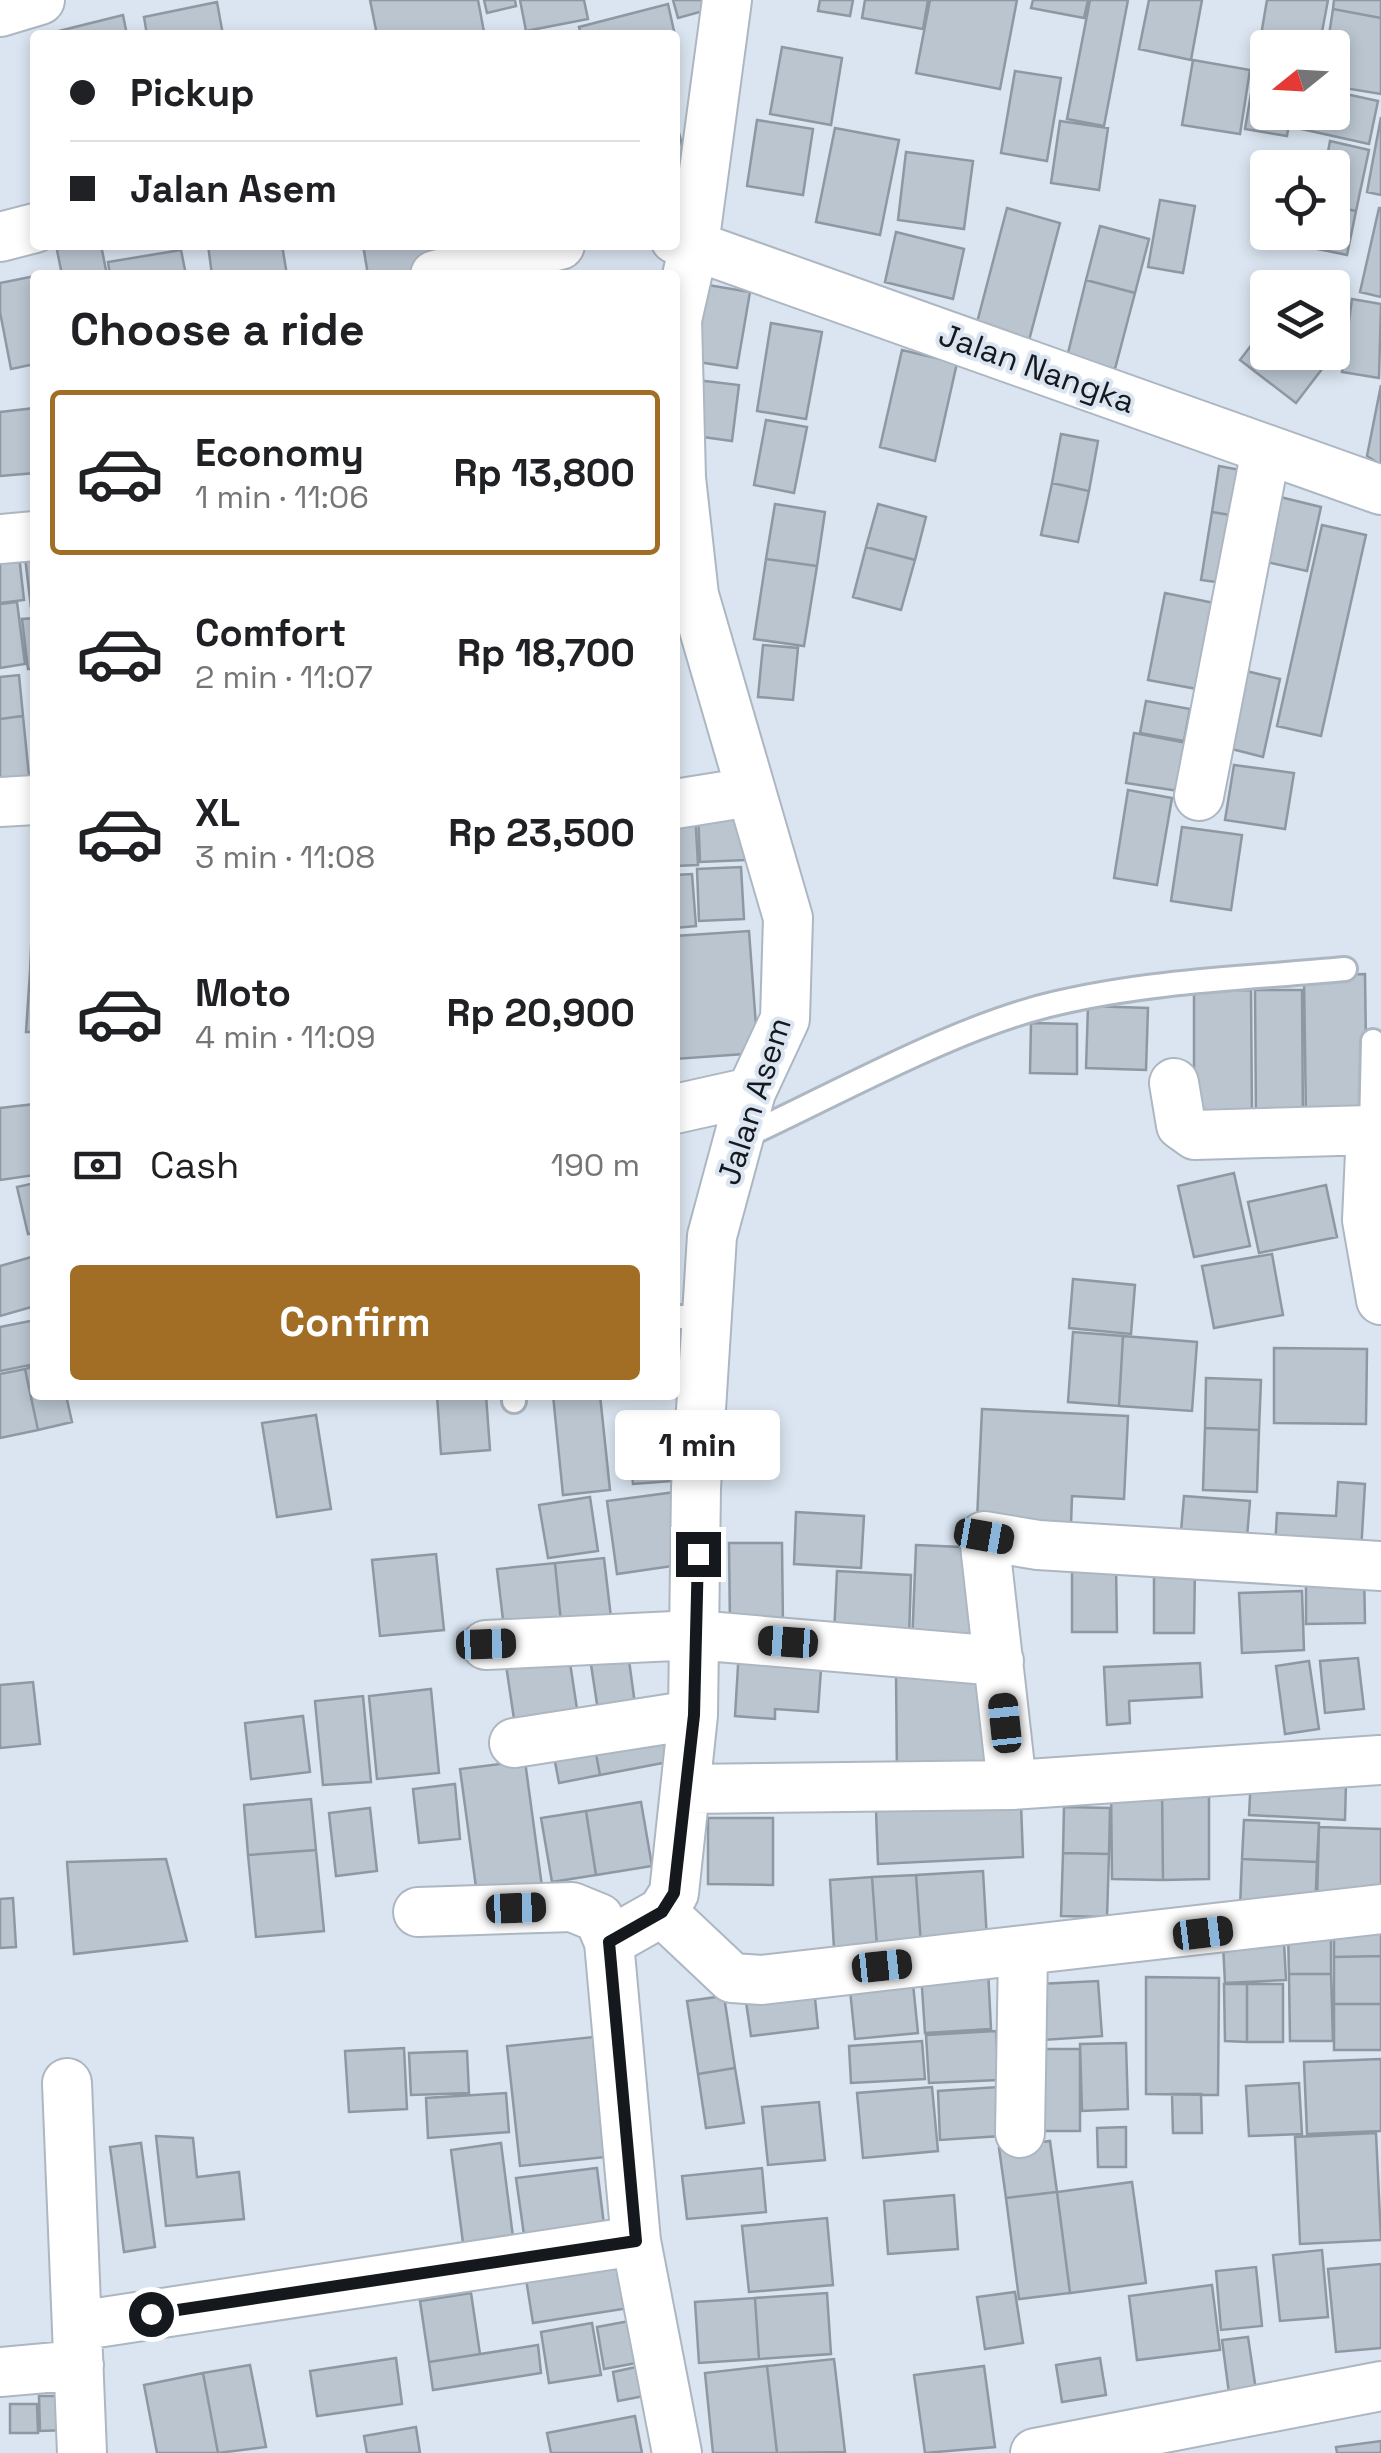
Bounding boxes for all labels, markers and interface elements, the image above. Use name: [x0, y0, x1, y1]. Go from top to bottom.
north arrow: [1250, 30, 1350, 130]
map controls: [1250, 30, 1350, 370]
text: Pickup: [130, 69, 254, 117]
button: locate: [1250, 150, 1350, 250]
text: Jalan Asem: [130, 165, 337, 213]
button: layers: [1250, 270, 1350, 370]
text: Choose a ride: [70, 301, 365, 358]
street label: Jalan Nangka: [933, 314, 1141, 422]
icon: car: [75, 428, 165, 518]
text: Economy: [195, 429, 364, 477]
text: Rp 13,800: [454, 449, 635, 497]
text: 1 min · 11:06: [195, 477, 369, 517]
icon: car: [75, 608, 165, 698]
text: Comfort: [195, 609, 346, 657]
text: Rp 18,700: [457, 629, 635, 677]
text: 2 min · 11:07: [195, 657, 373, 697]
icon: car: [75, 788, 165, 878]
text: XL: [195, 789, 240, 837]
text: Rp 23,500: [448, 809, 635, 857]
text: 3 min · 11:08: [195, 837, 375, 877]
icon: car: [75, 968, 165, 1058]
text: Moto: [195, 969, 291, 1017]
text: Rp 20,900: [447, 989, 635, 1037]
street label: Jalan Asem: [708, 1012, 800, 1190]
text: 4 min · 11:09: [195, 1017, 376, 1057]
icon: cash: [70, 1138, 125, 1193]
text: Cash: [150, 1141, 239, 1189]
text: 190 m: [551, 1145, 640, 1185]
button: Confirm: [70, 1265, 640, 1380]
callout: 1 min: [616, 1409, 780, 1479]
text: 1 min: [658, 1425, 737, 1465]
car: [952, 1516, 1016, 1556]
route end: [676, 1532, 721, 1577]
car: [757, 1625, 819, 1659]
car: [455, 1628, 517, 1660]
car: [987, 1692, 1023, 1754]
car: [485, 1892, 547, 1924]
car: [1171, 1914, 1235, 1952]
car: [851, 1948, 913, 1984]
route start: [129, 2292, 174, 2337]

